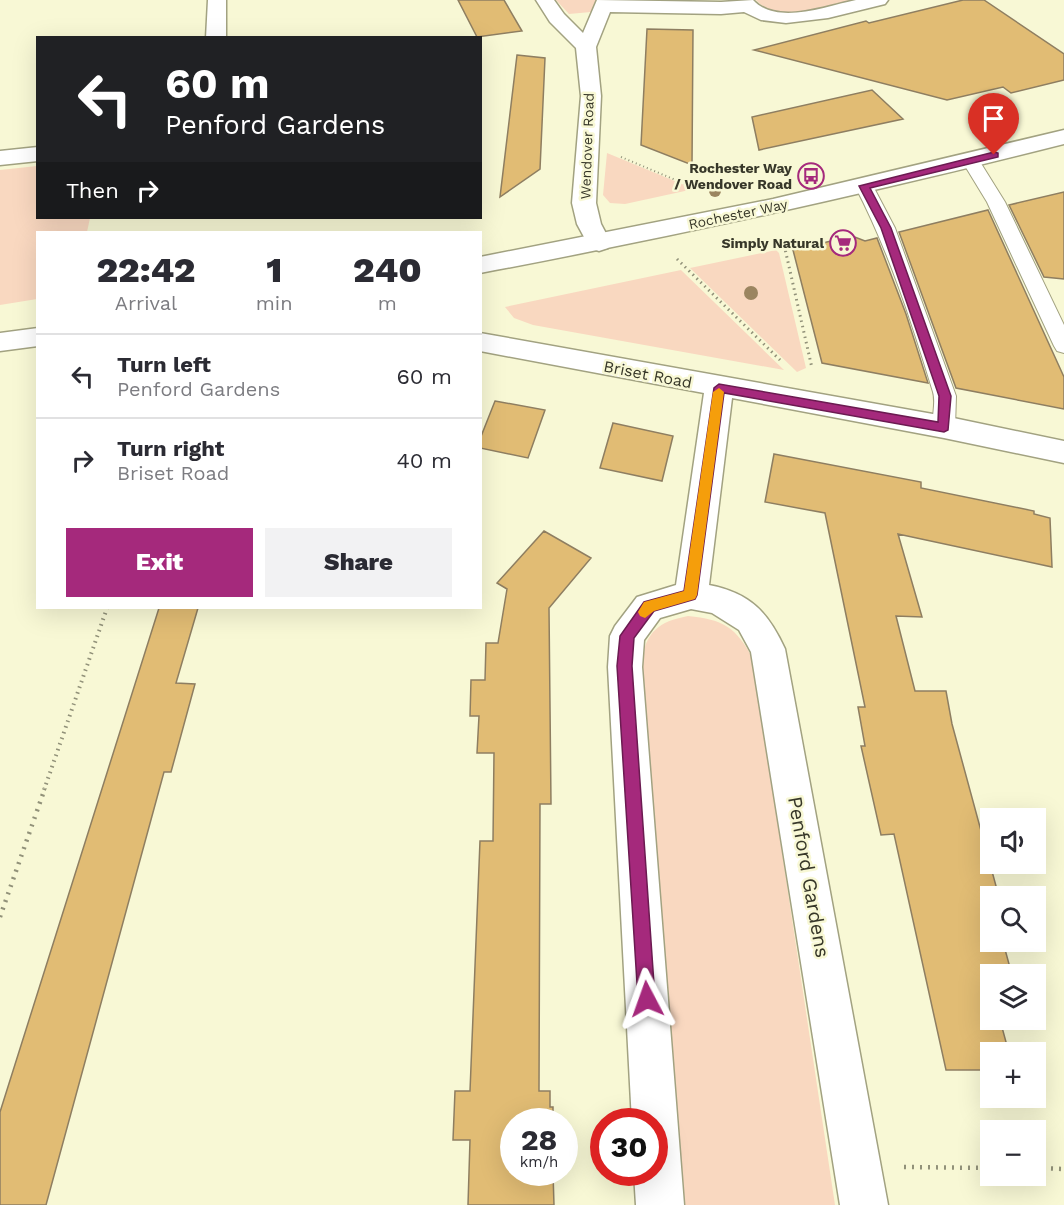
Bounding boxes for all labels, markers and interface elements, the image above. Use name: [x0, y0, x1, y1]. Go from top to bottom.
text: 60 m: [165, 59, 269, 108]
icon: left: [66, 60, 144, 138]
street label: Wendover Road: [577, 92, 597, 200]
pin: [968, 93, 1019, 155]
icon: arrive: [977, 102, 1010, 135]
text: Penford Gardens: [165, 109, 385, 141]
place label: Rochester Way / Wendover Road: [674, 160, 792, 192]
bus stop icon: Rochester Way / Wendover Road: [796, 161, 826, 191]
icon: right: [131, 174, 164, 207]
text: Then: [66, 178, 119, 203]
street label: Rochester Way: [687, 196, 790, 232]
supermarket icon: Simply Natural: [828, 228, 858, 258]
place label: Simply Natural: [721, 235, 824, 251]
text: 22:42: [96, 249, 195, 291]
text: 1: [266, 249, 282, 291]
text: 240: [353, 249, 422, 291]
text: Arrival: [115, 291, 177, 315]
text: min: [256, 291, 293, 315]
text: m: [378, 291, 397, 315]
text: Turn left: [117, 352, 211, 377]
street label: Briset Road: [602, 357, 694, 392]
icon: left: [66, 360, 99, 393]
text: 60 m: [396, 364, 452, 389]
text: Penford Gardens: [117, 377, 280, 401]
text: Turn right: [117, 436, 224, 461]
icon: right: [66, 444, 99, 477]
text: 40 m: [396, 448, 452, 473]
text: Briset Road: [117, 461, 229, 485]
button: Exit: [66, 528, 253, 597]
button: Share: [265, 528, 452, 597]
street label: Penford Gardens: [783, 795, 835, 959]
map controls: [980, 808, 1046, 1186]
button: sound: [980, 808, 1046, 874]
button: search: [980, 886, 1046, 952]
button: layers: [980, 964, 1046, 1030]
position arrow: [615, 967, 679, 1031]
button: +: [980, 1042, 1046, 1108]
speed limit sign: 30: [590, 1108, 668, 1186]
button: −: [980, 1120, 1046, 1186]
text: 28: [521, 1122, 557, 1157]
text: km/h: [520, 1153, 558, 1171]

